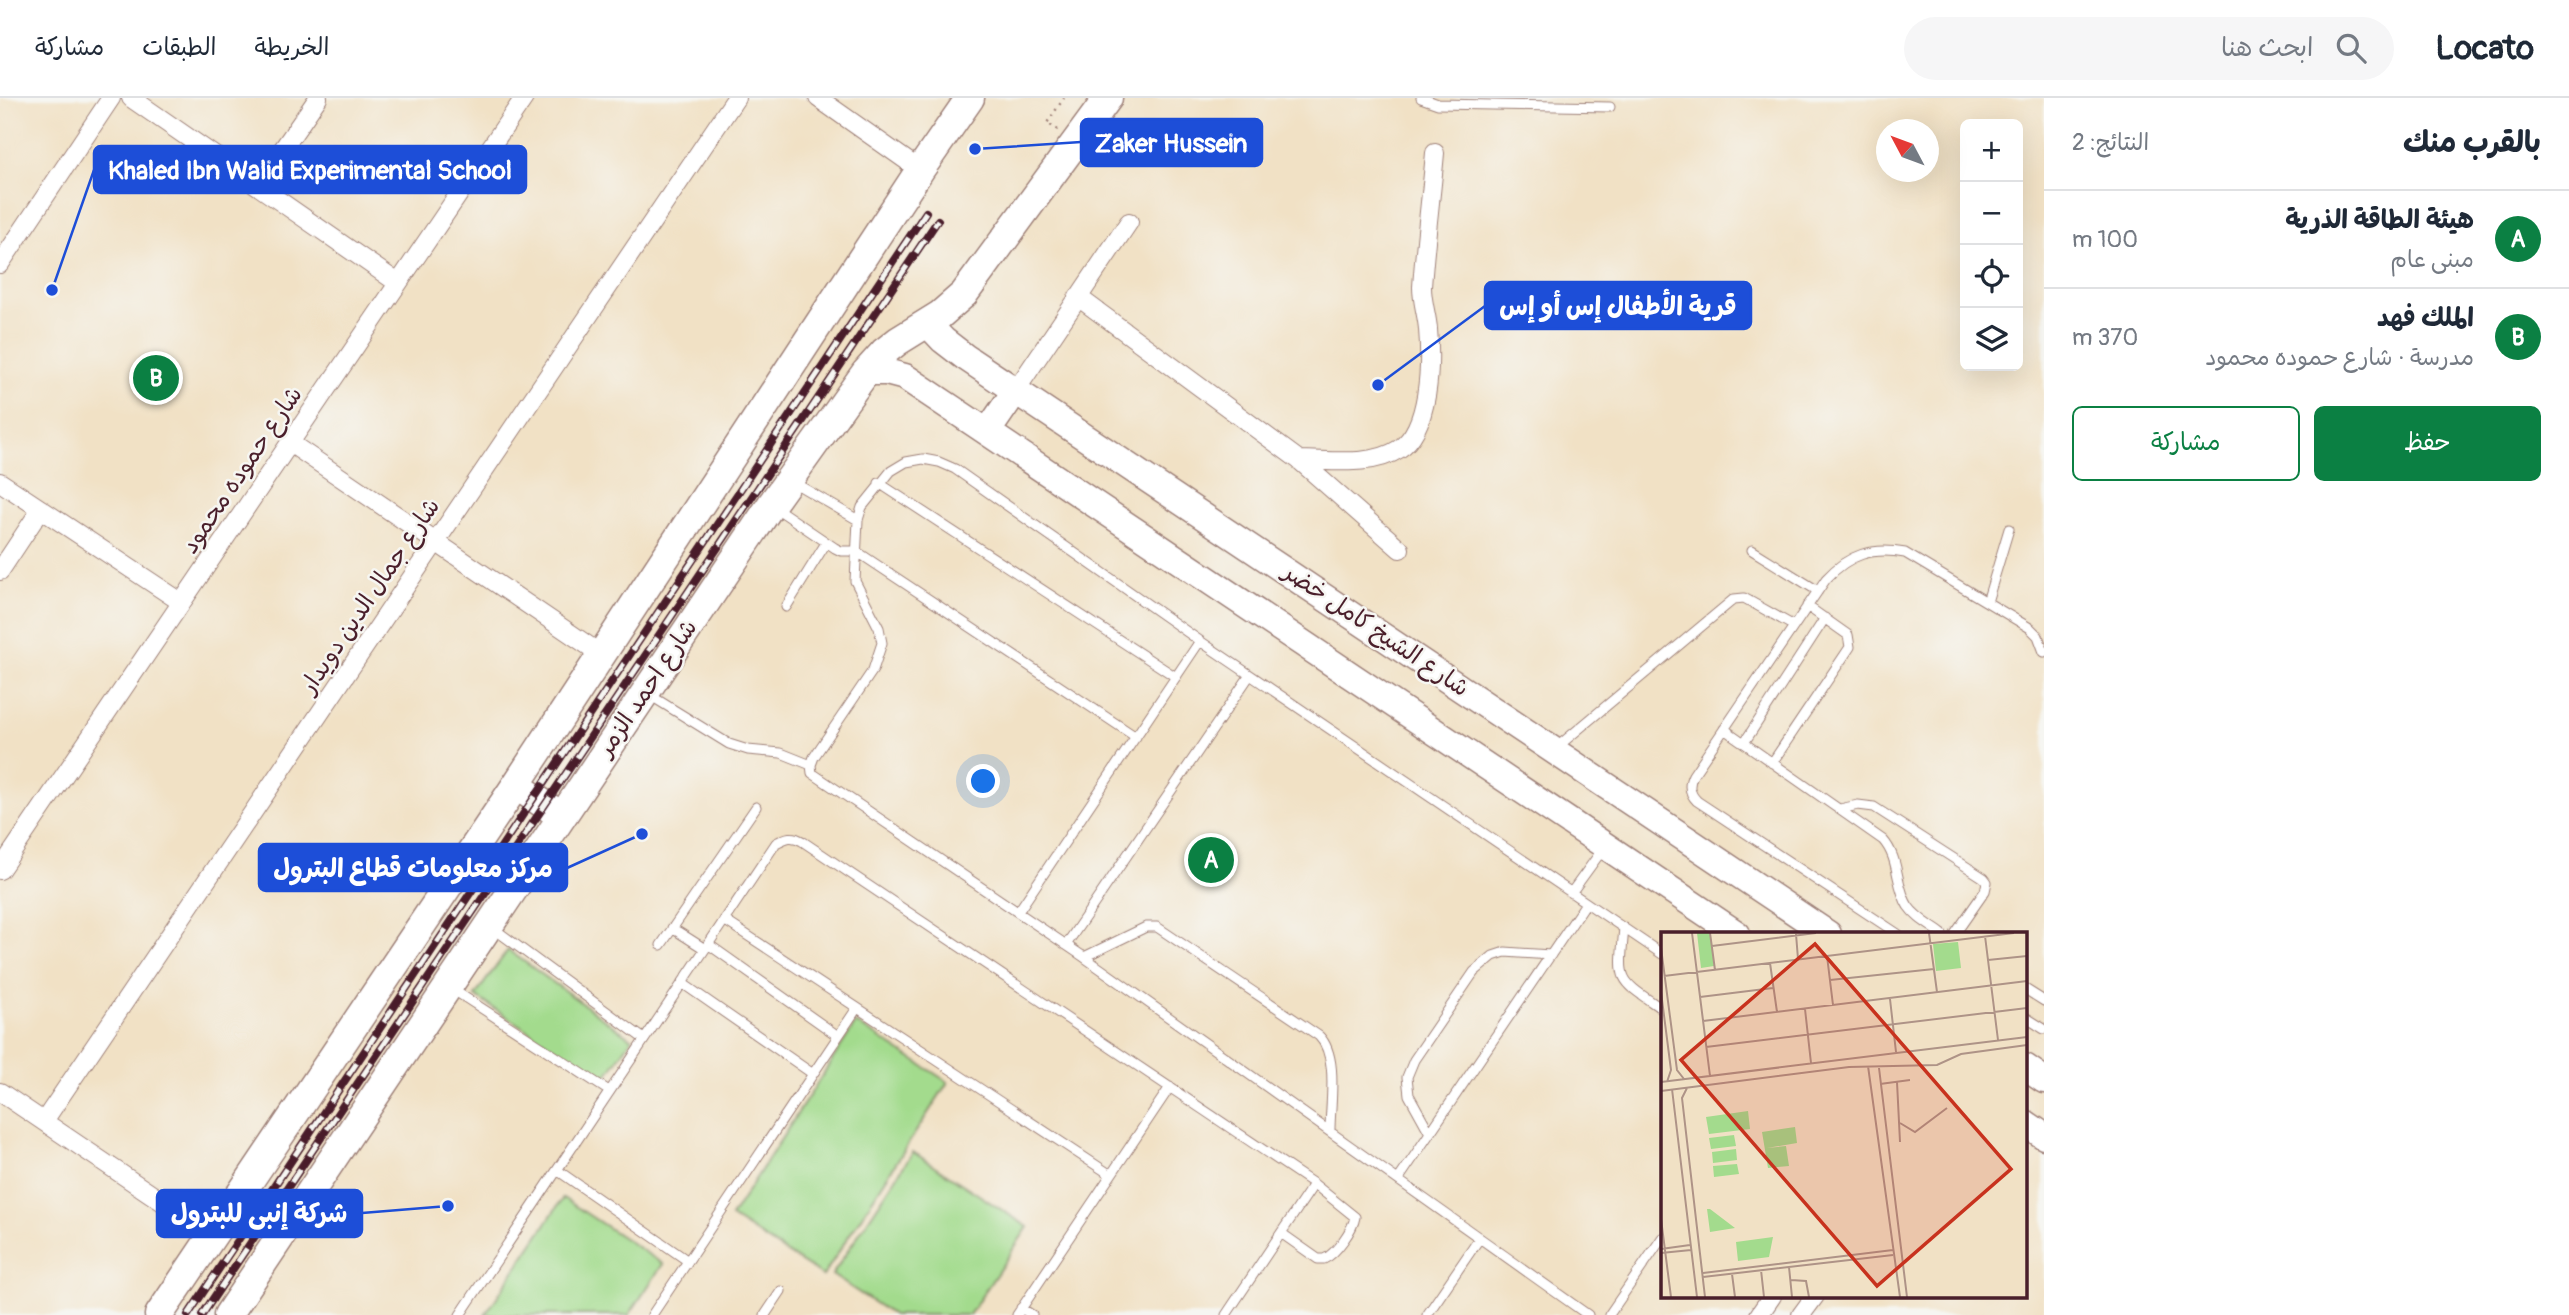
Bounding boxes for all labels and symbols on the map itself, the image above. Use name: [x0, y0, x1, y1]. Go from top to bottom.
callout: Zaker Hussein: [1081, 119, 1262, 166]
north arrow: [1876, 119, 1939, 182]
text: Zaker Hussein: [1094, 128, 1248, 160]
callout: Khaled Ibn Walid Experimental School: [94, 146, 526, 193]
text: Khaled Ibn Walid Experimental School: [108, 155, 512, 187]
callout: قرية الأطفال إس أو إس: [1485, 282, 1751, 329]
text: قرية الأطفال إس أو إس: [1499, 288, 1737, 324]
pin: B: [133, 352, 179, 404]
street label: شارع حموده محمود: [175, 381, 310, 560]
street label: شارع جمال الدين دويدار: [293, 493, 448, 702]
street label: شارع الشيخ كامل خضر: [1275, 556, 1474, 705]
street label: شارع احمد الزمر: [589, 614, 705, 765]
your location: [966, 764, 1000, 798]
pin: A: [1188, 834, 1234, 886]
callout: مركز معلومات قطاع البترول: [259, 844, 567, 891]
text: مركز معلومات قطاع البترول: [273, 853, 553, 886]
inset map: [1661, 932, 2026, 1298]
callout: شركة إنبى للبترول: [157, 1190, 362, 1237]
text: شركة إنبى للبترول: [171, 1198, 347, 1231]

